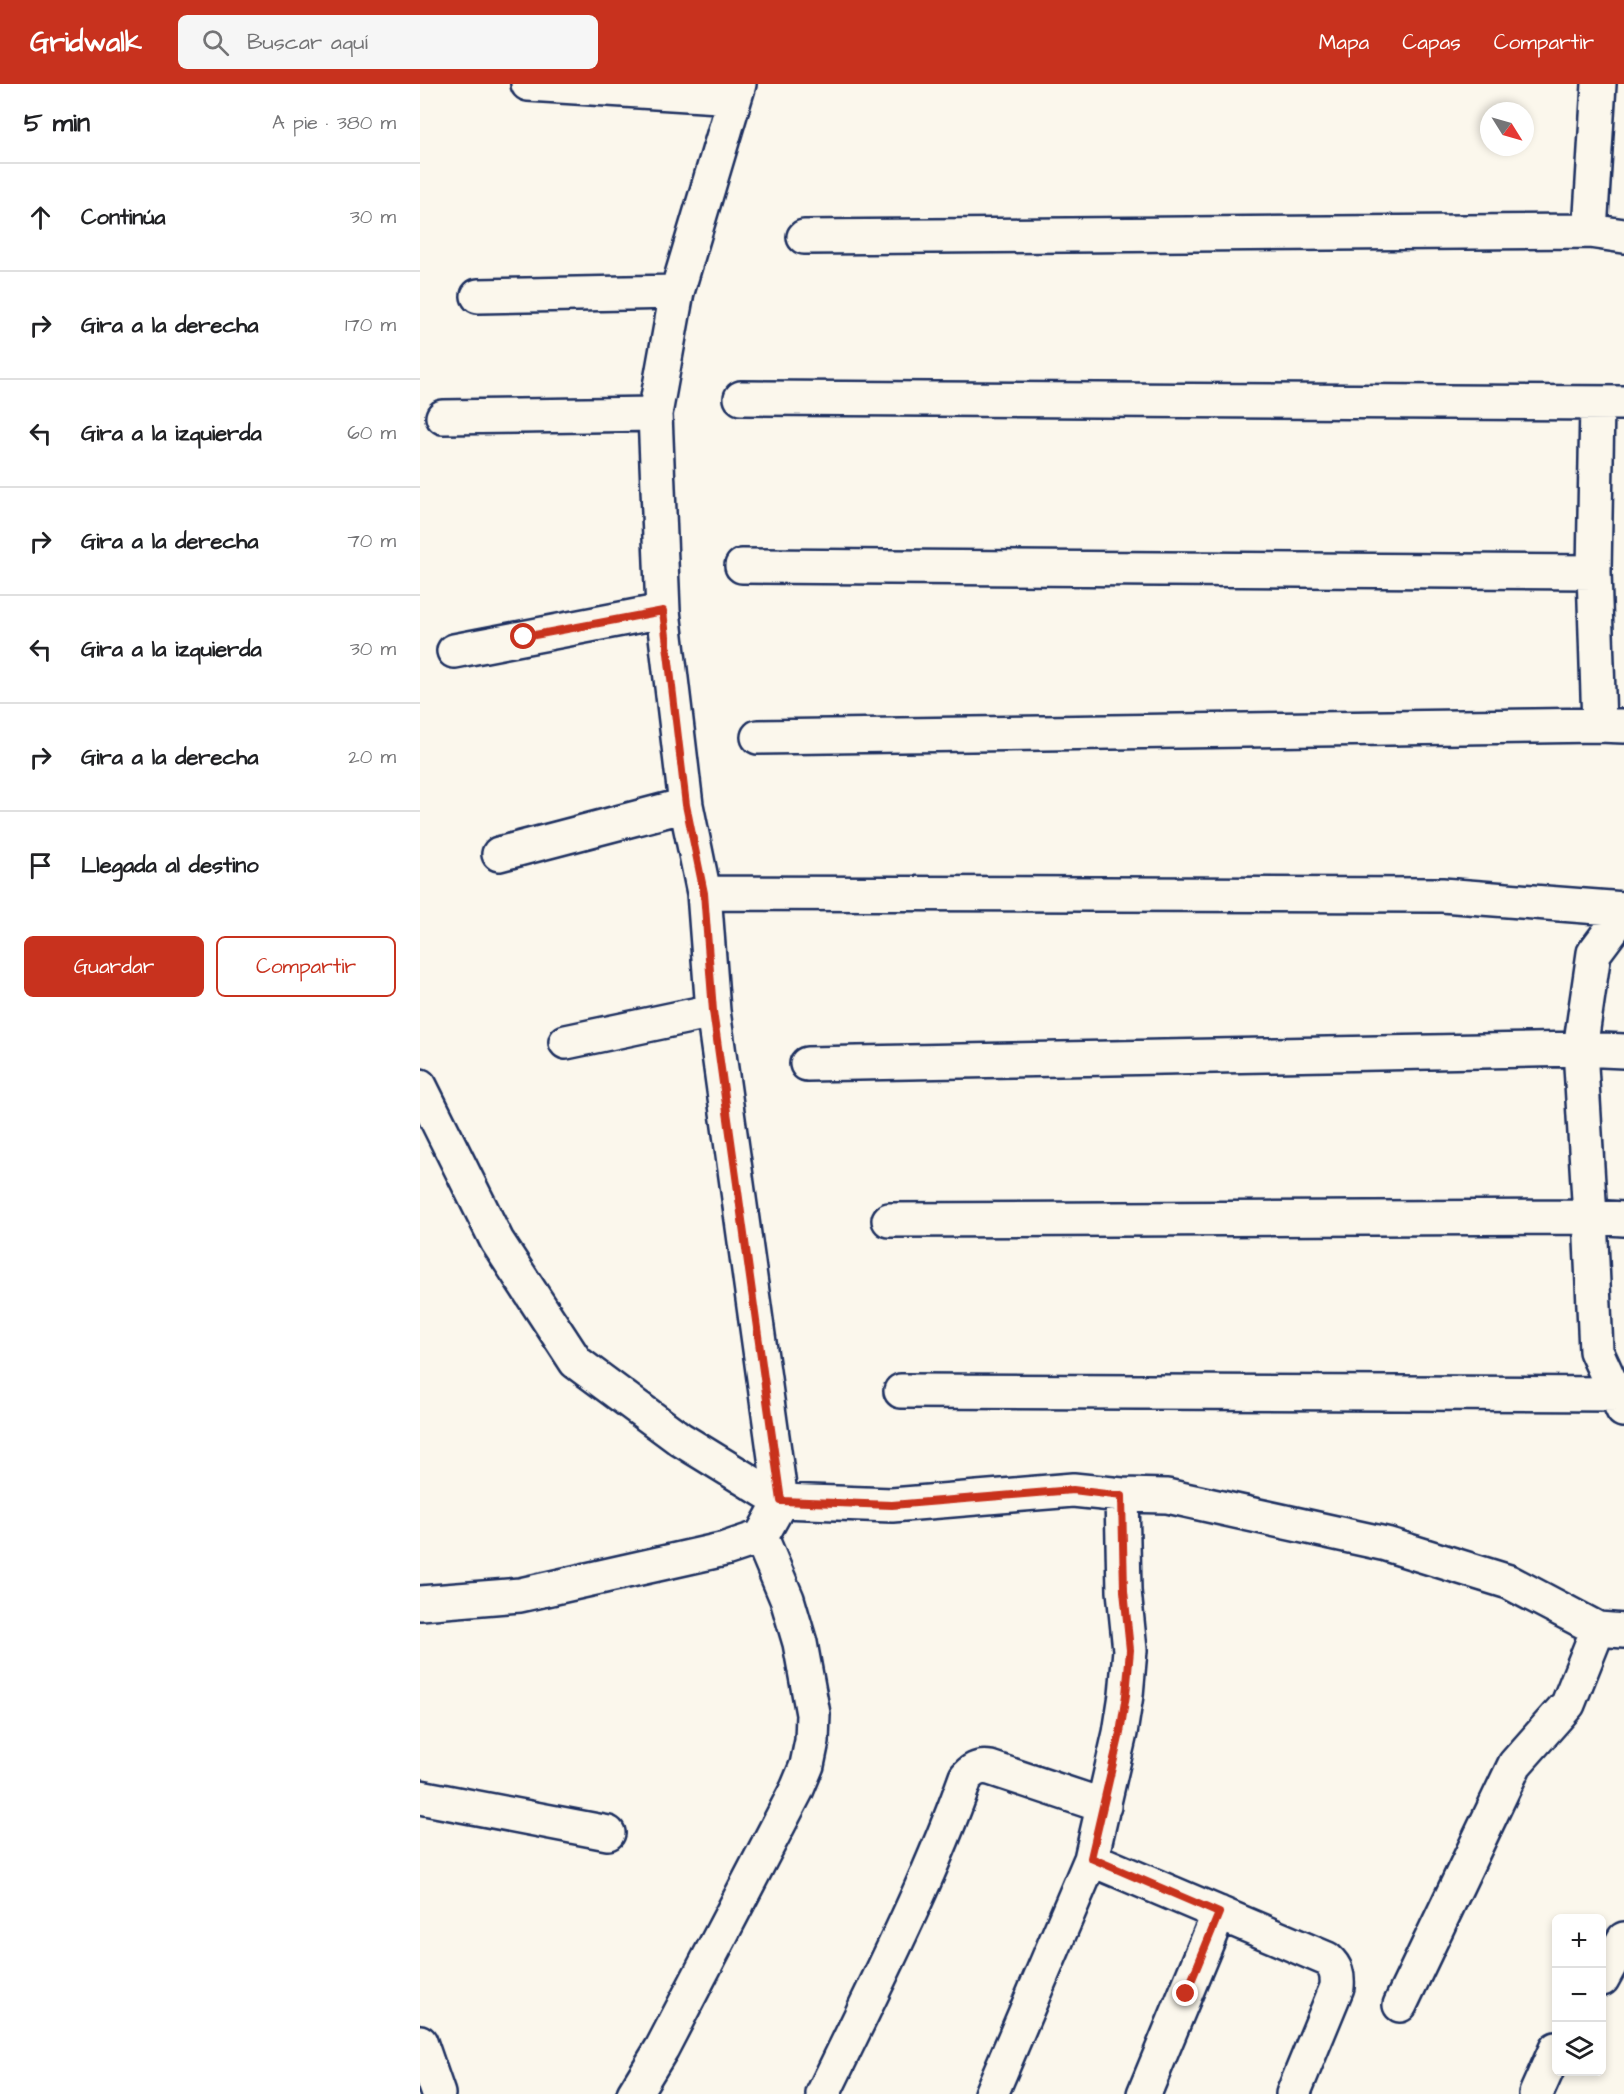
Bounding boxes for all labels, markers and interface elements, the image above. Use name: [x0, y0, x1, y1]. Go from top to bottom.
search box: [178, 15, 598, 69]
text: Gridwalk: [30, 23, 142, 62]
icon: search: [199, 26, 232, 59]
text: Buscar aquí: [247, 27, 368, 58]
text: Mapa: [1319, 28, 1369, 57]
text: Capas: [1402, 28, 1461, 57]
text: Compartir: [1494, 28, 1594, 57]
north arrow: [1480, 102, 1534, 156]
text: 5 min: [24, 105, 90, 141]
text: A pie · 380 m: [272, 109, 396, 137]
icon: ahead: [24, 201, 57, 234]
text: Continúa: [81, 202, 166, 233]
text: 30 m: [350, 203, 396, 231]
icon: right: [24, 309, 57, 342]
text: Gira a la derecha: [81, 310, 258, 341]
text: 170 m: [345, 311, 396, 339]
icon: left: [24, 417, 57, 450]
text: Gira a la izquierda: [81, 418, 262, 449]
text: 60 m: [347, 419, 396, 447]
icon: right: [24, 525, 57, 558]
text: Gira a la derecha: [81, 526, 258, 557]
text: 70 m: [348, 527, 396, 555]
route start: [510, 623, 536, 649]
icon: left: [24, 633, 57, 666]
text: Gira a la izquierda: [81, 634, 262, 665]
text: 30 m: [350, 635, 396, 663]
icon: right: [24, 741, 57, 774]
text: Gira a la derecha: [81, 742, 258, 773]
text: 20 m: [348, 743, 396, 771]
icon: arrive: [24, 849, 57, 882]
text: Llegada al destino: [81, 850, 259, 881]
button: Guardar: [24, 936, 204, 997]
button: Compartir: [216, 936, 396, 997]
map controls: [1552, 1914, 1606, 2076]
button: +: [1552, 1914, 1606, 1968]
button: −: [1552, 1968, 1606, 2022]
route end: [1172, 1980, 1198, 2006]
button: layers: [1552, 2022, 1606, 2076]

